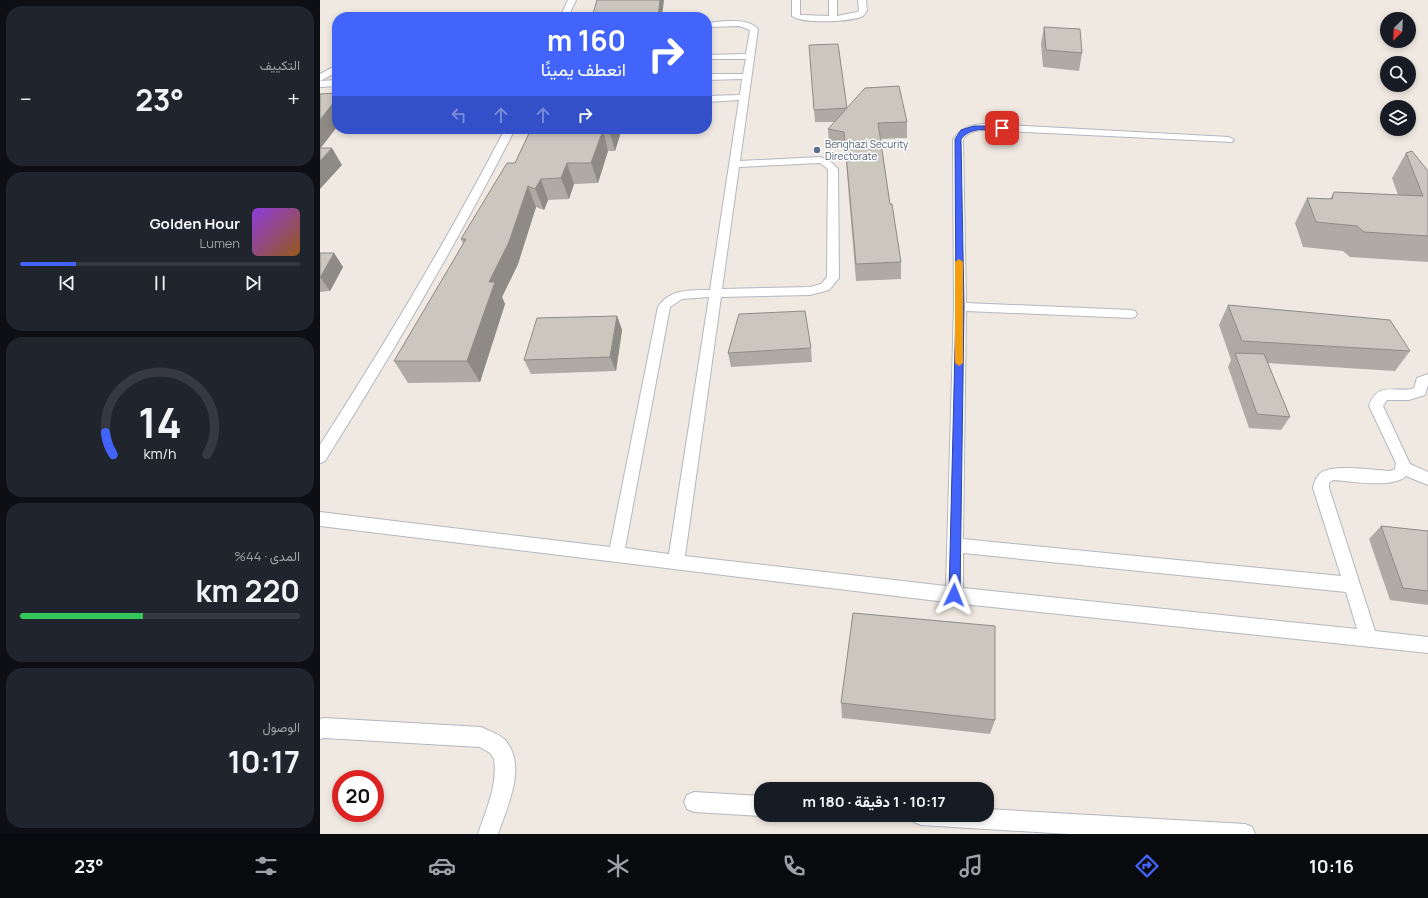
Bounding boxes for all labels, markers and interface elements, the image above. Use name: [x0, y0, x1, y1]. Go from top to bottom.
north arrow: [1380, 12, 1416, 48]
map controls: [1380, 12, 1416, 136]
text: 160 m: [547, 21, 626, 59]
icon: right: [640, 28, 692, 80]
text: التكييف: [260, 56, 300, 74]
button: search: [1380, 56, 1416, 92]
text: انعطف يمينًا: [541, 57, 626, 81]
text: 23°: [135, 79, 184, 120]
text: −: [20, 84, 32, 114]
text: +: [287, 84, 300, 114]
button: layers: [1380, 100, 1416, 136]
icon: left: [448, 104, 470, 126]
icon: ahead: [490, 104, 512, 126]
icon: ahead: [532, 104, 554, 126]
icon: right: [574, 104, 596, 126]
pin: [985, 111, 1019, 145]
icon: arrive: [991, 117, 1013, 139]
place label: Benghazi Security Directorate: [825, 137, 909, 163]
marker: Benghazi Security Directorate: [812, 145, 822, 155]
text: Golden Hour: [150, 213, 240, 234]
text: Lumen: [200, 234, 240, 252]
icon: previous: [56, 272, 78, 294]
icon: pause: [149, 272, 171, 294]
icon: next: [242, 272, 264, 294]
text: 14: [138, 394, 182, 450]
text: km/h: [143, 444, 177, 463]
text: المدى · 44%: [234, 547, 300, 565]
text: 220 km: [195, 570, 300, 611]
position arrow: [933, 574, 975, 616]
text: الوصول: [262, 718, 300, 736]
text: 10:17: [228, 741, 300, 782]
speed limit sign: 20: [332, 770, 384, 822]
text: 10:17 · 1 دقيقة · 180 m: [802, 791, 946, 812]
icon: filters: [252, 852, 280, 880]
icon: car: [428, 852, 456, 880]
icon: climate: [604, 852, 632, 880]
icon: phone: [780, 852, 808, 880]
icon: music: [957, 852, 985, 880]
icon: directions: [1133, 852, 1161, 880]
text: 23°: [74, 854, 104, 878]
text: 10:16: [1309, 854, 1354, 878]

